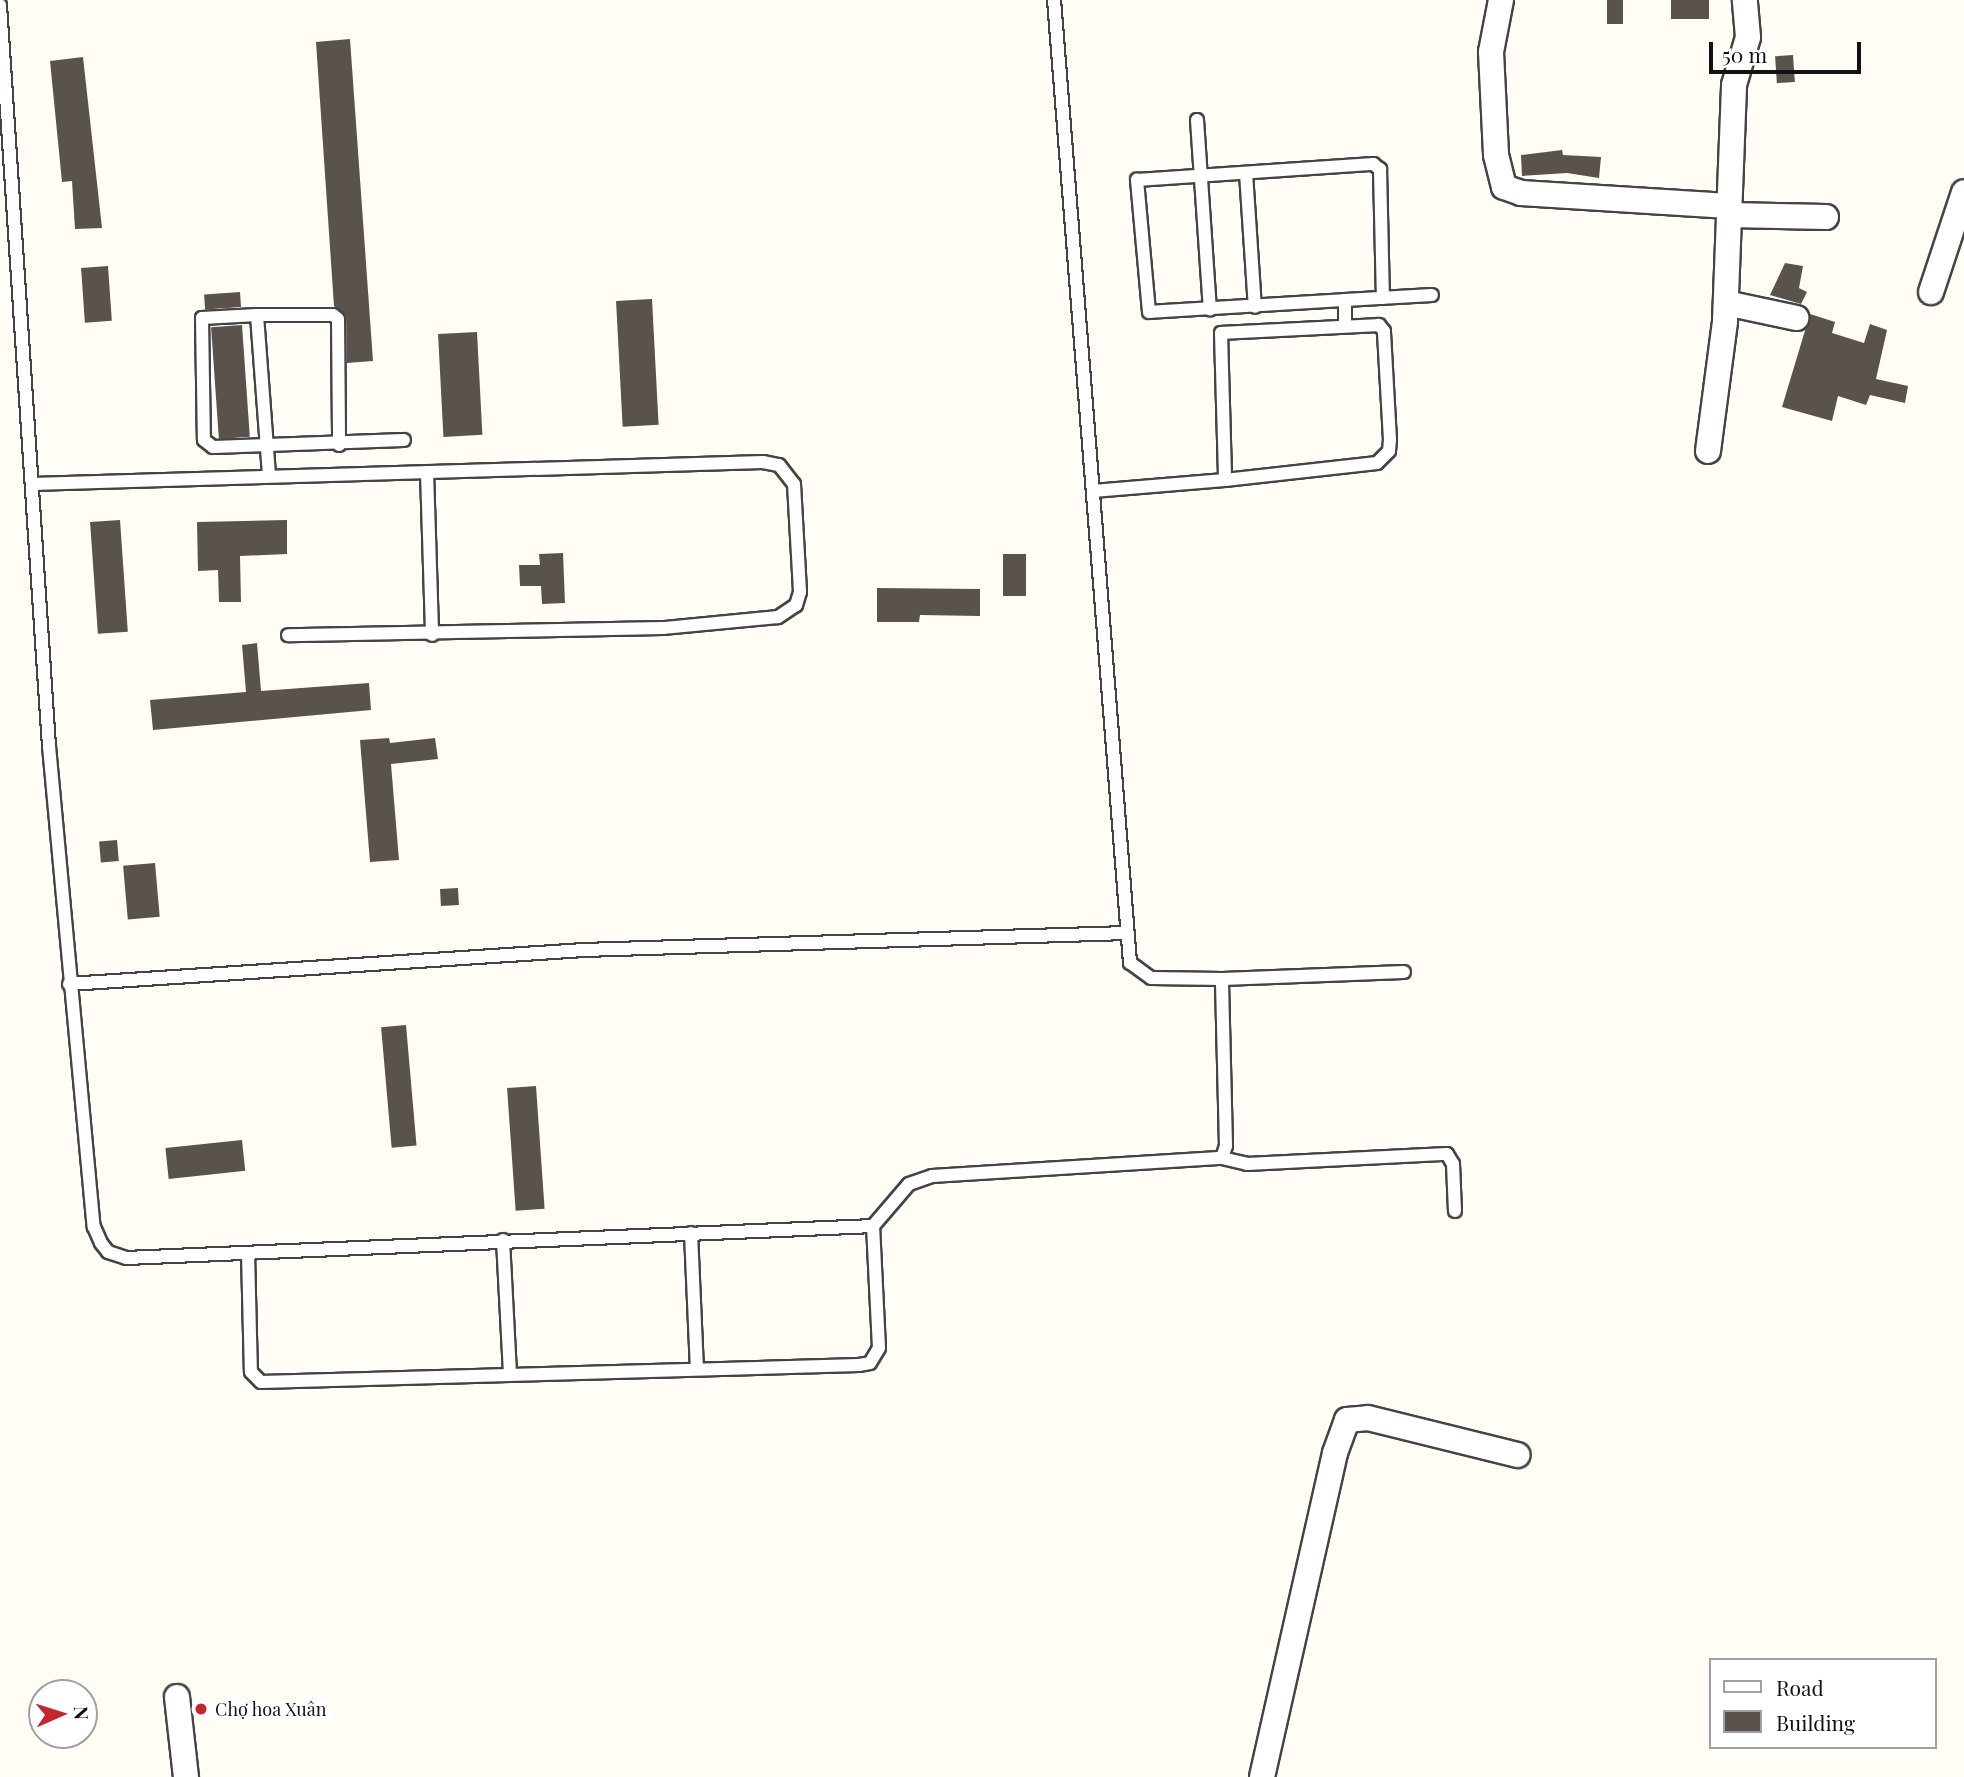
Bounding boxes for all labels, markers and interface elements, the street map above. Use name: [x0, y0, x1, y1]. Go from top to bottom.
scale bar: [1712, 28, 1864, 72]
text: 50 m: [1722, 40, 1767, 68]
legend: [1708, 1658, 1936, 1749]
text: Road: [1776, 1673, 1824, 1701]
north arrow: [28, 1679, 98, 1749]
place label: Chợ hoa Xuân: [215, 1698, 327, 1720]
marker: Chợ hoa Xuân: [193, 1701, 209, 1717]
text: N: [69, 1705, 95, 1721]
text: Building: [1776, 1708, 1855, 1736]

